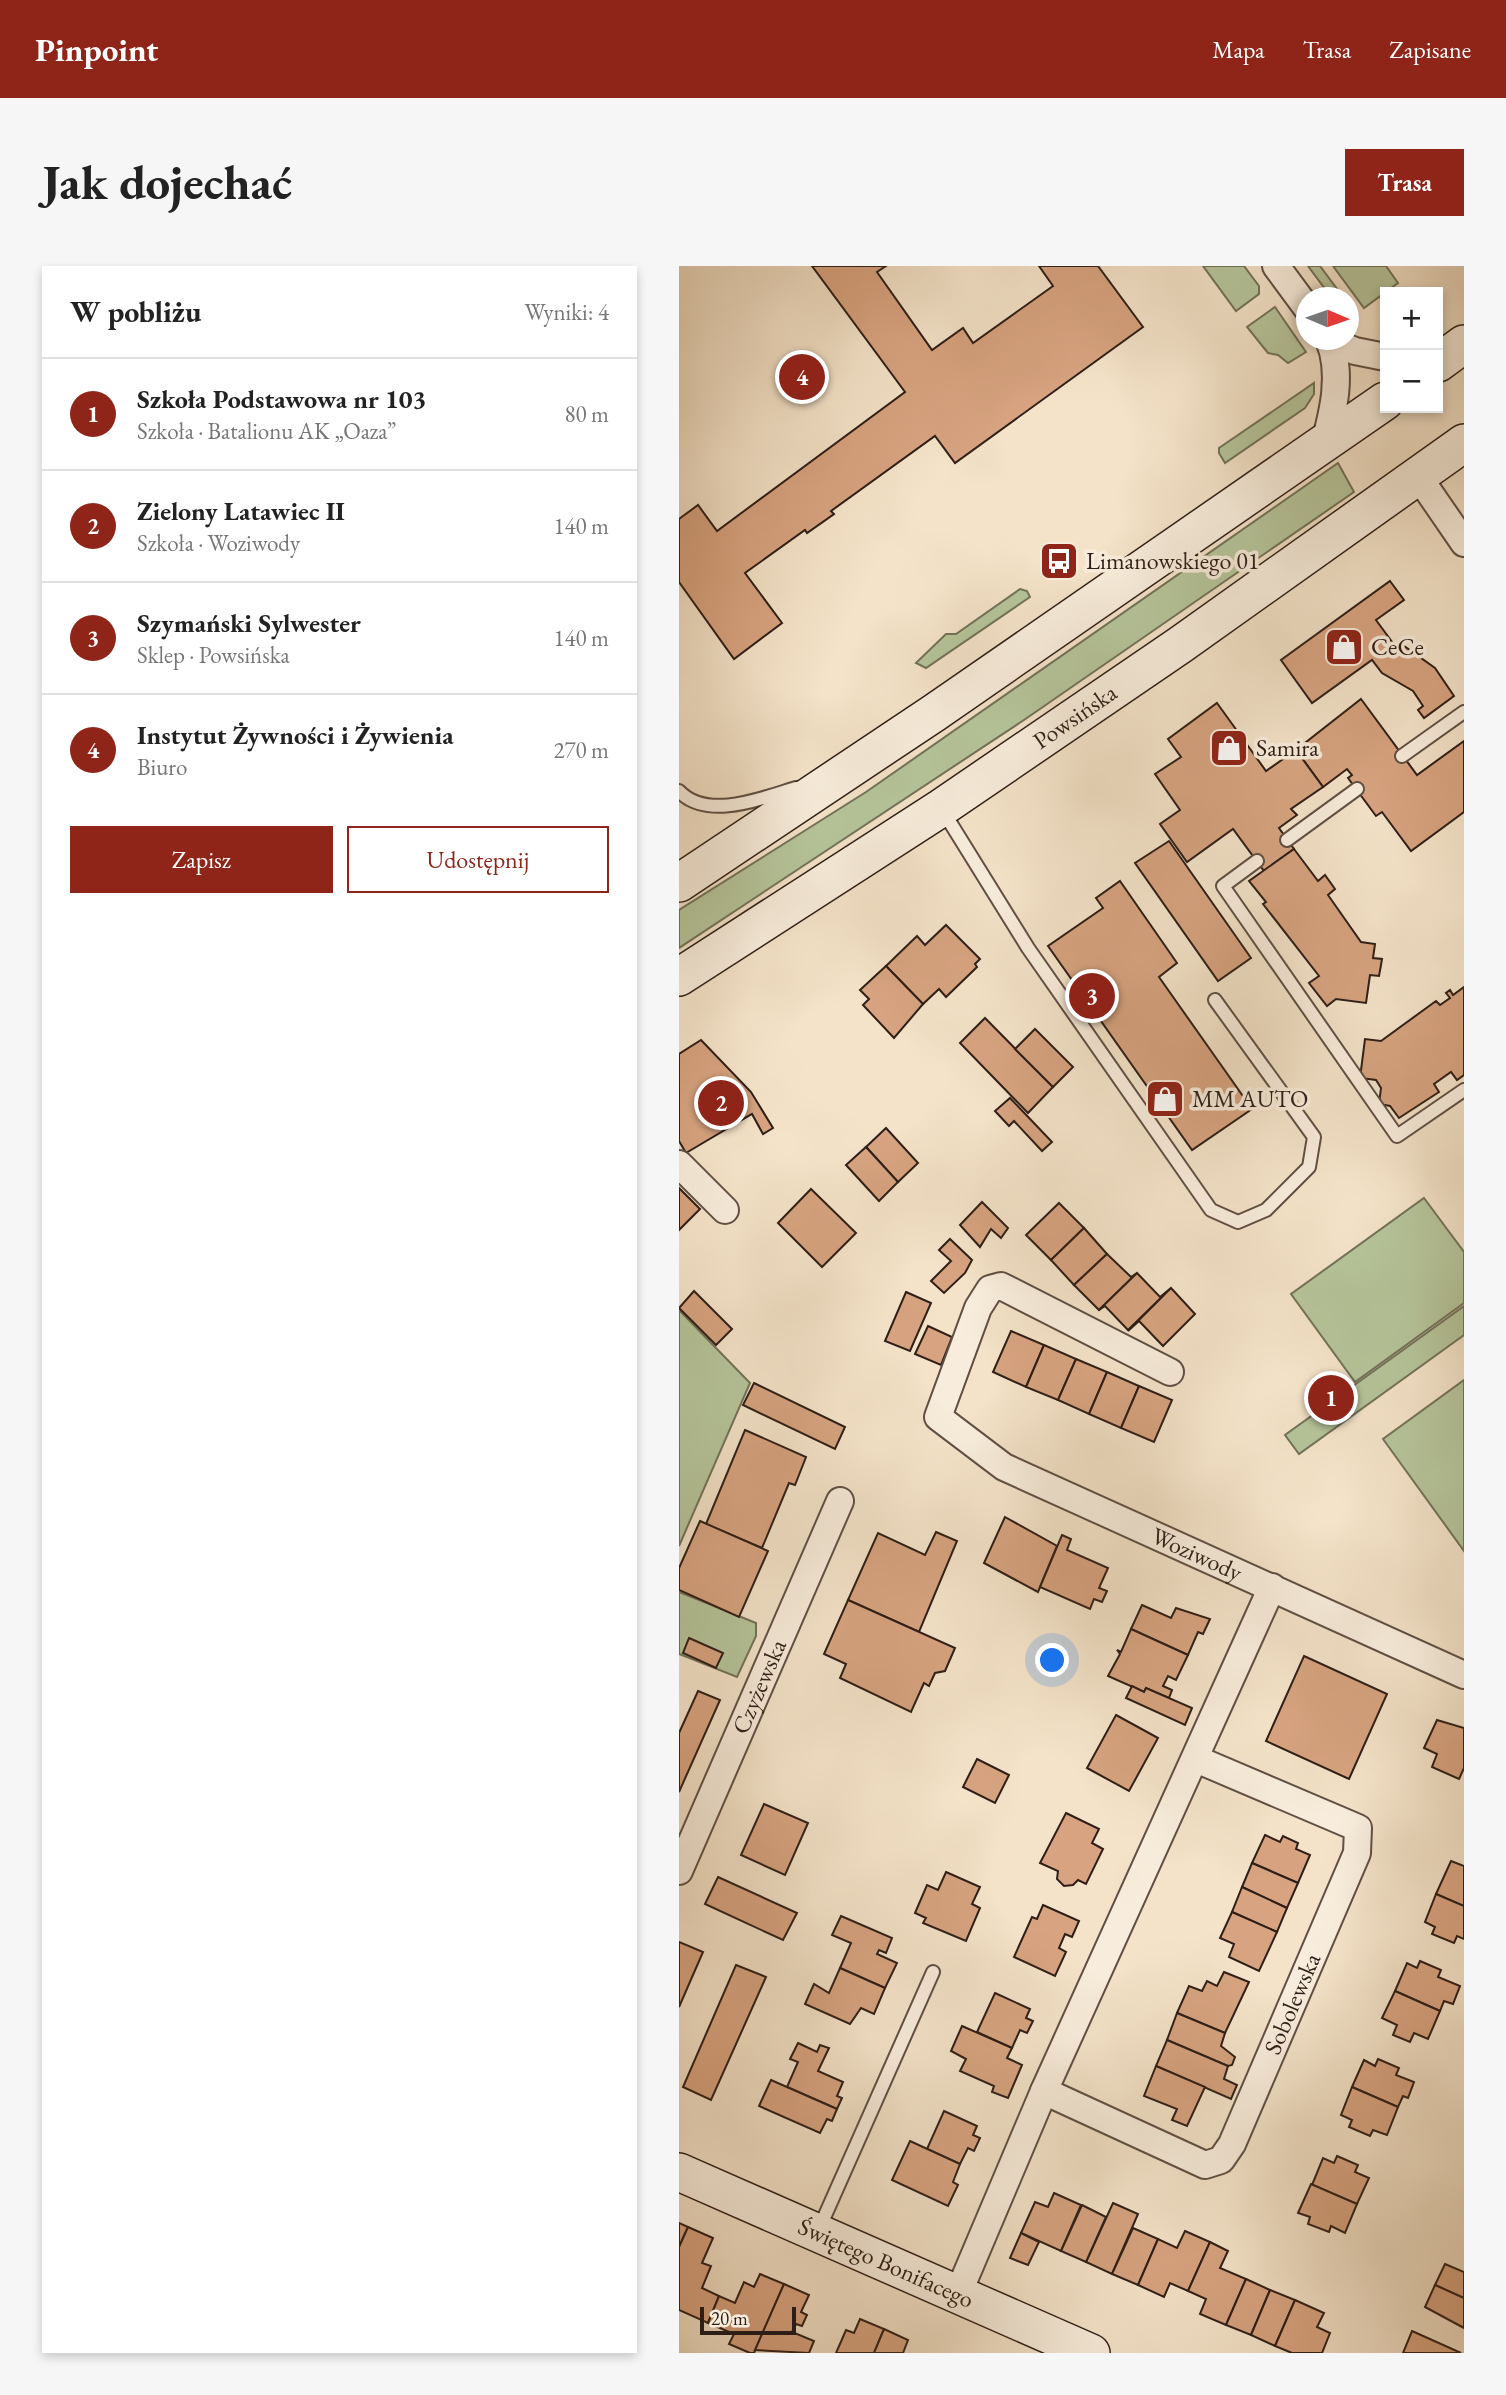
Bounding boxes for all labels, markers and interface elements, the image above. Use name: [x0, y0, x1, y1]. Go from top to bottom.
text: Pinpoint: [35, 28, 158, 71]
text: Mapa: [1212, 34, 1265, 65]
text: Trasa: [1303, 34, 1351, 65]
text: Zapisane: [1389, 34, 1471, 65]
button: Trasa: [1345, 149, 1464, 216]
text: Jak dojechać: [42, 150, 292, 214]
north arrow: [1296, 287, 1359, 350]
map controls: [1380, 287, 1443, 413]
button: +: [1380, 287, 1443, 350]
text: W pobliżu: [70, 292, 201, 331]
text: Wyniki: 4: [525, 297, 609, 327]
button: −: [1380, 350, 1443, 413]
pin: 4: [779, 351, 825, 403]
text: Szkoła Podstawowa nr 103: [137, 382, 426, 416]
text: 1: [87, 399, 99, 429]
text: 80 m: [564, 399, 609, 429]
text: Szkoła · Batalionu AK „Oaza”: [137, 416, 396, 446]
text: Zielony Latawiec II: [137, 494, 345, 528]
text: 2: [87, 511, 99, 541]
text: 140 m: [553, 511, 609, 541]
text: Szkoła · Woziwody: [137, 528, 300, 558]
bus stop icon: Limanowskiego 01: [1038, 540, 1080, 582]
place label: Limanowskiego 01: [1086, 545, 1259, 576]
text: Szymański Sylwester: [137, 606, 361, 640]
text: 3: [87, 623, 99, 653]
text: 140 m: [553, 623, 609, 653]
shop icon: CeCe: [1323, 626, 1365, 668]
place label: CeCe: [1371, 631, 1424, 662]
text: Sklep · Powsińska: [137, 640, 290, 670]
street label: Powsińska: [1027, 676, 1123, 756]
text: Instytut Żywności i Żywienia: [137, 718, 454, 752]
shop icon: Samira: [1208, 727, 1250, 769]
place label: Samira: [1256, 732, 1319, 763]
text: 4: [87, 735, 99, 765]
text: 270 m: [553, 735, 609, 765]
text: Biuro: [137, 752, 187, 782]
button: Zapisz: [70, 826, 333, 893]
button: Udostępnij: [347, 826, 609, 893]
pin: 3: [1069, 970, 1115, 1022]
pin: 2: [698, 1077, 744, 1129]
shop icon: MM AUTO: [1144, 1078, 1186, 1120]
place label: MM AUTO: [1192, 1083, 1308, 1114]
pin: 1: [1308, 1372, 1354, 1424]
street label: Woziwody: [1147, 1520, 1248, 1588]
street label: Czyżewska: [725, 1634, 793, 1739]
your location: [1035, 1643, 1069, 1677]
street label: Sobolewska: [1256, 1948, 1327, 2059]
street label: Świętego Bonifacego: [793, 2210, 979, 2315]
scale bar: [700, 2304, 796, 2336]
text: 20 m: [711, 2306, 748, 2331]

